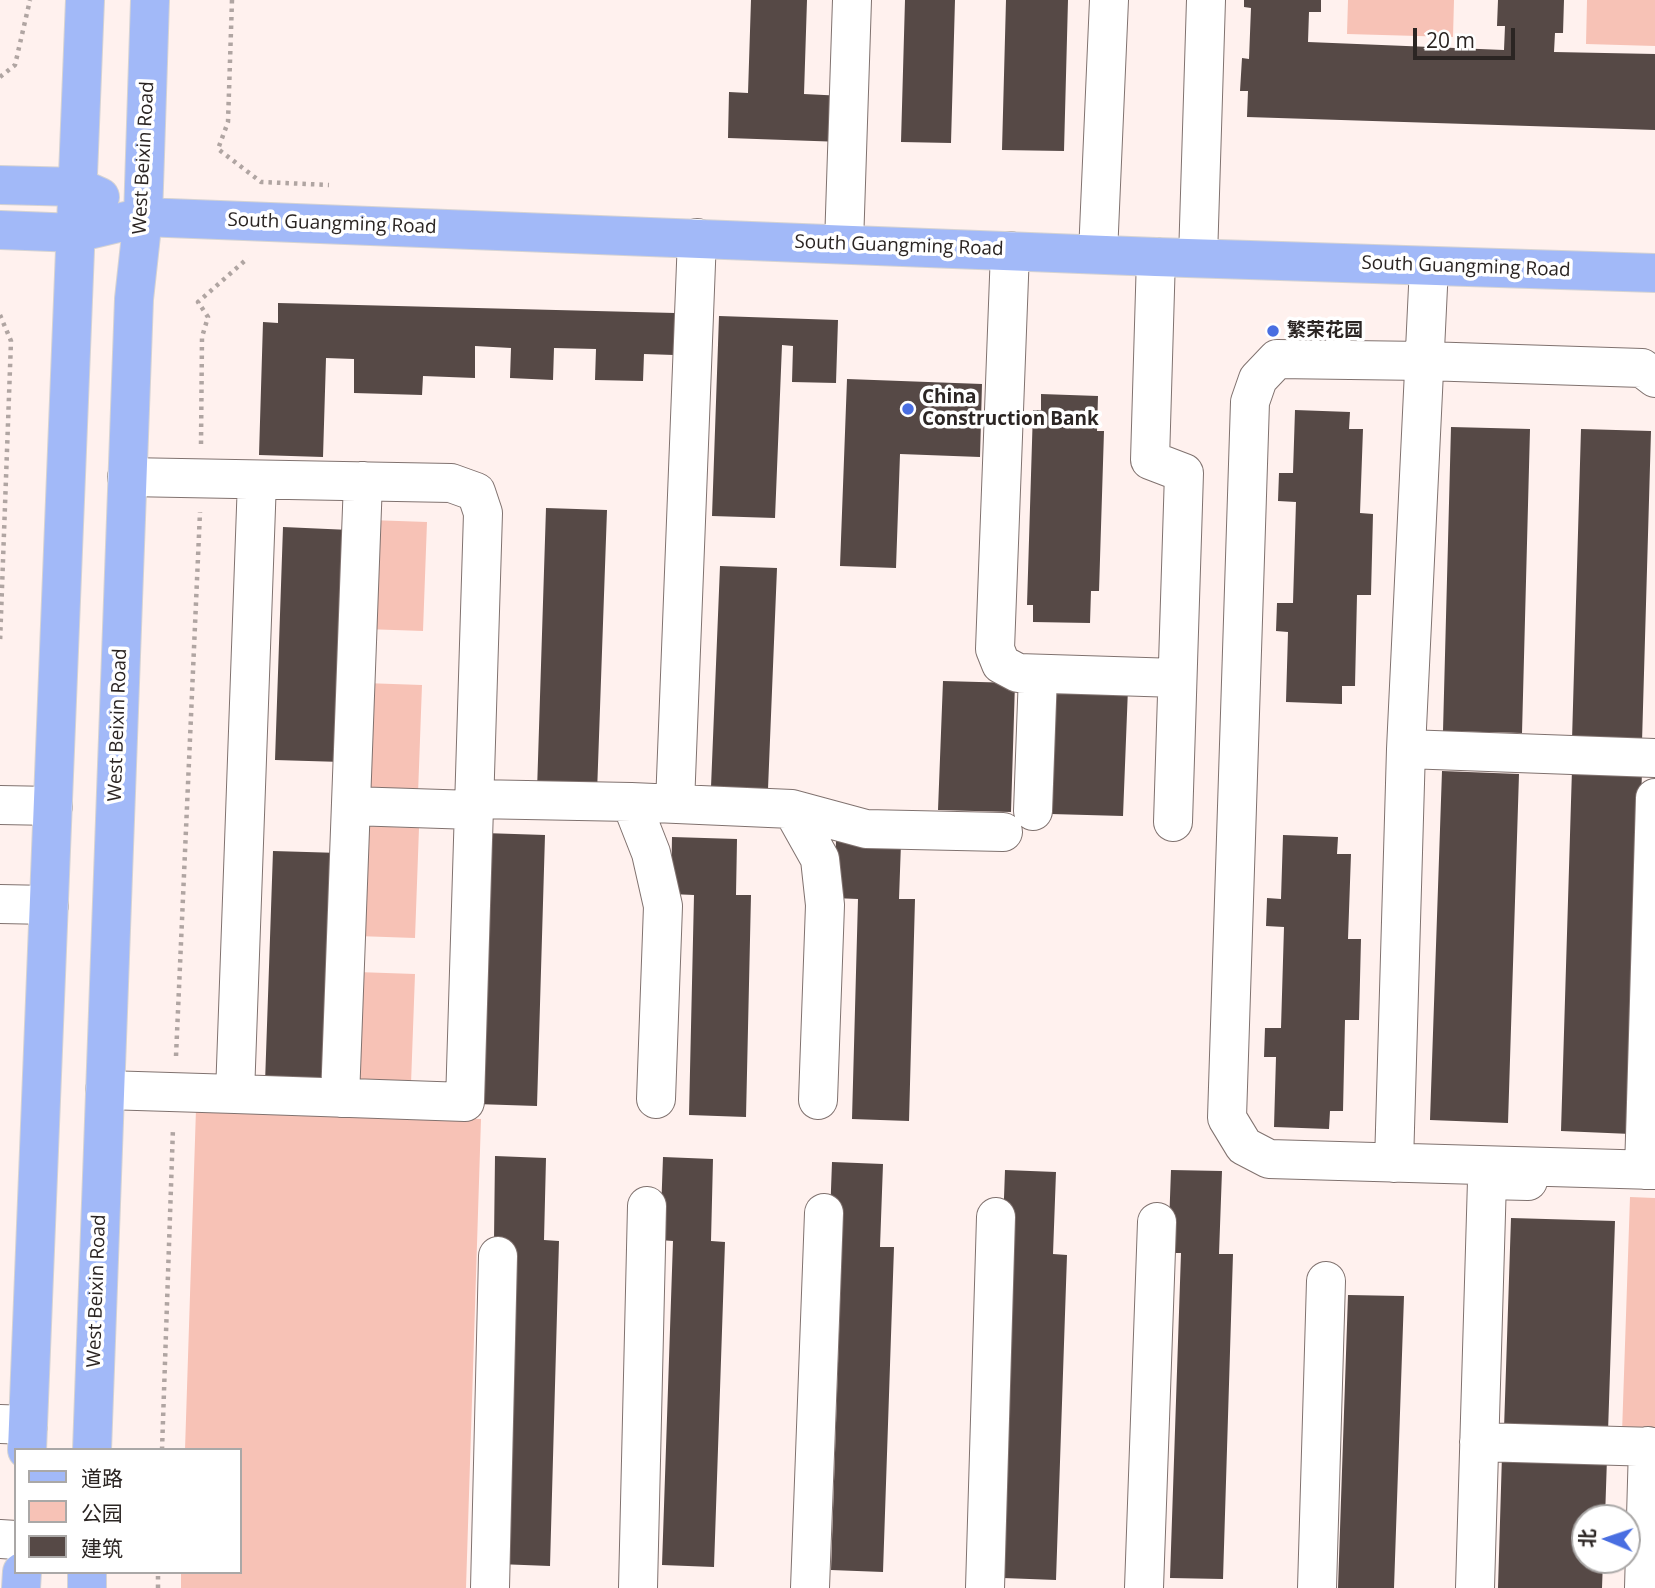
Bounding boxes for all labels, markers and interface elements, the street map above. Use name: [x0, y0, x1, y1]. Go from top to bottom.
scale bar: [1417, 14, 1518, 58]
text: 20 m: [1426, 26, 1475, 54]
street label: West Beixin Road: [129, 81, 159, 235]
street label: South Guangming Road: [227, 209, 437, 239]
street label: South Guangming Road: [794, 231, 1004, 261]
street label: South Guangming Road: [1361, 252, 1571, 282]
place label: 繁荣花园: [1287, 320, 1363, 342]
marker: 繁荣花园: [1265, 323, 1281, 339]
place label: China Construction Bank: [922, 387, 1099, 431]
marker: China Construction Bank: [900, 401, 916, 417]
street label: West Beixin Road: [104, 648, 132, 802]
street label: West Beixin Road: [83, 1214, 111, 1368]
legend: [14, 1448, 242, 1574]
text: 道路: [81, 1464, 123, 1492]
text: 公园: [81, 1499, 123, 1527]
north arrow: [1571, 1504, 1641, 1574]
text: 北: [1574, 1528, 1600, 1548]
text: 建筑: [81, 1534, 123, 1562]

